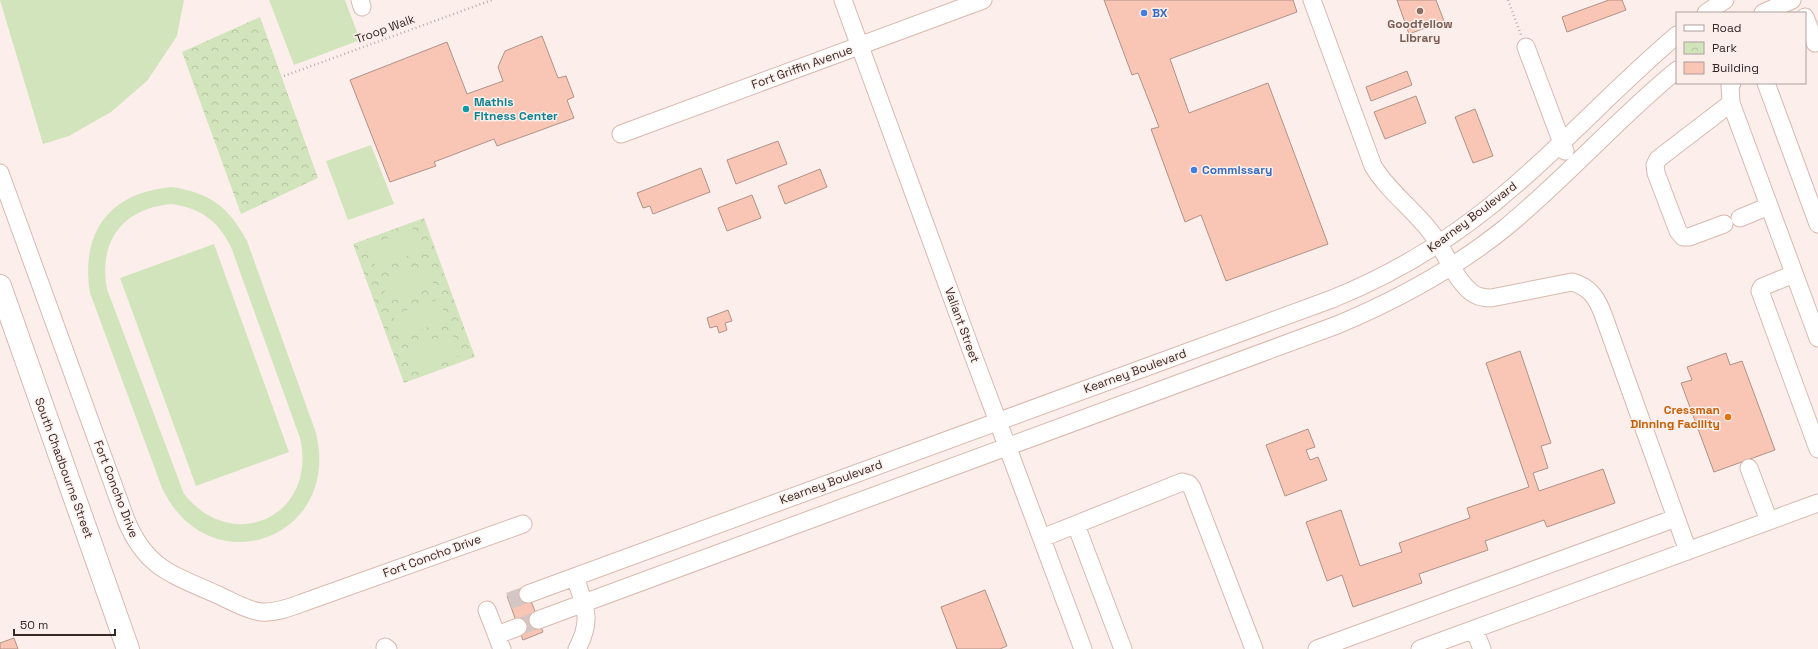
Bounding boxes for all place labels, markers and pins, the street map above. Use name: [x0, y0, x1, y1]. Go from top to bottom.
place label: BX: [1152, 5, 1168, 21]
marker: Goodfellow Library: [1415, 6, 1425, 16]
marker: BX: [1139, 8, 1149, 18]
place label: Goodfellow Library: [1387, 16, 1453, 46]
place label: Mathis Fitness Center: [474, 94, 558, 124]
marker: Mathis Fitness Center: [461, 104, 471, 114]
place label: Commissary: [1202, 162, 1272, 178]
marker: Commissary: [1189, 165, 1199, 175]
place label: Cressman Dinning Facility: [1630, 402, 1720, 432]
marker: Cressman Dinning Facility: [1723, 412, 1733, 422]

